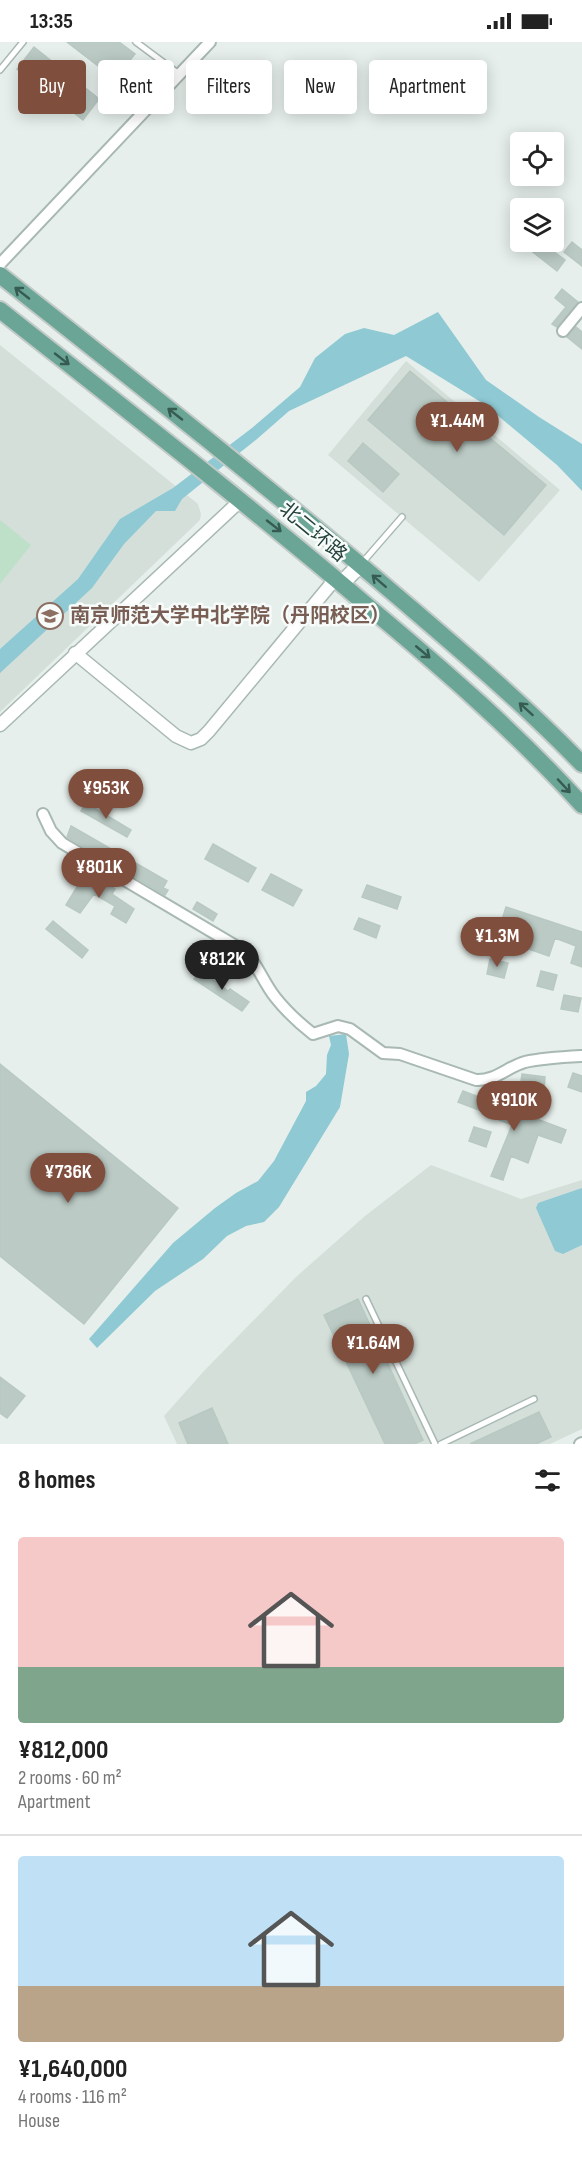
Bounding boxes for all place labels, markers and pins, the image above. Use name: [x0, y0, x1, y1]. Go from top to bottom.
pin: ¥1.44M: [408, 402, 506, 453]
school or university icon: 南京师范大学中北学院（丹阳校区）: [35, 601, 65, 631]
place label: 南京师范大学中北学院（丹阳校区）: [70, 604, 390, 628]
pin: ¥953K: [64, 769, 148, 820]
pin: ¥801K: [57, 848, 141, 899]
pin: ¥1.3M: [455, 917, 539, 968]
pin: ¥812K: [180, 940, 264, 991]
pin: ¥910K: [472, 1081, 556, 1132]
pin: ¥736K: [26, 1153, 110, 1204]
pin: ¥1.64M: [324, 1324, 422, 1375]

